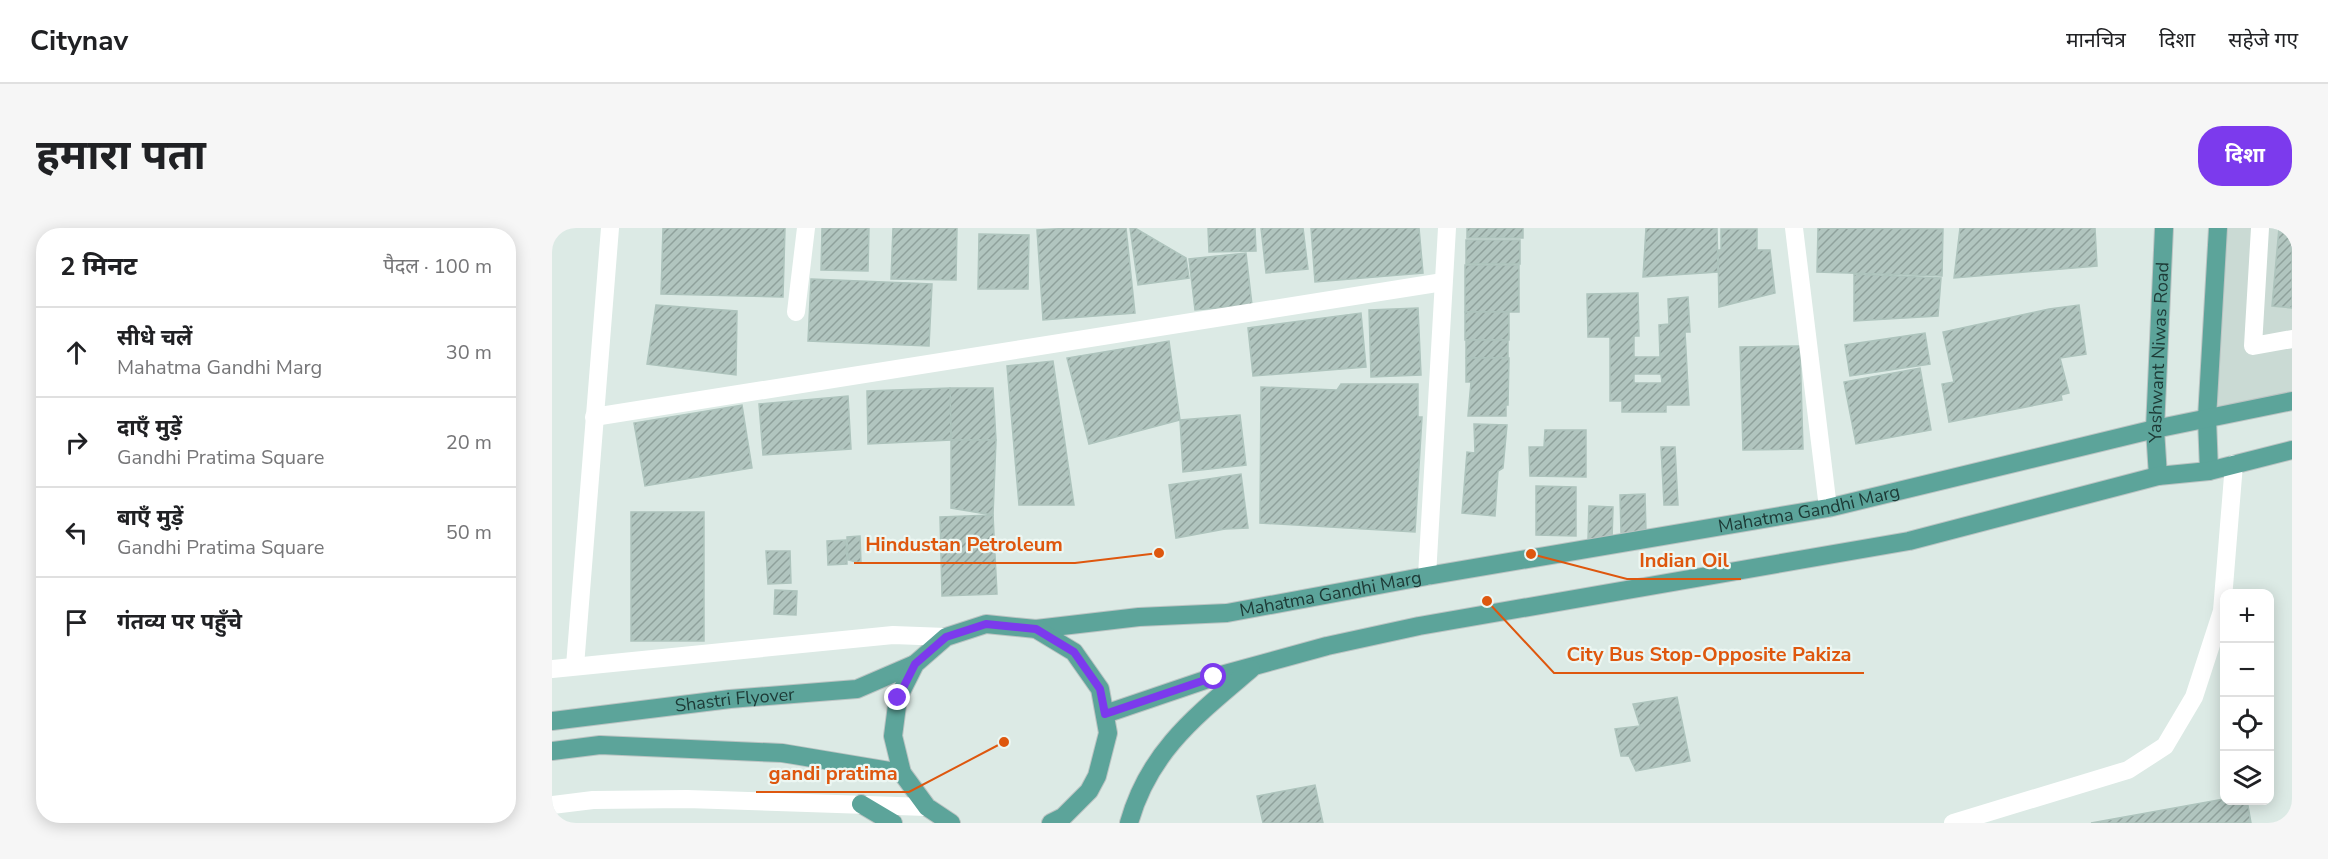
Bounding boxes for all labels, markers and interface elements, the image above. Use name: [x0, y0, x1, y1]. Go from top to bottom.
text: Citynav: [30, 22, 128, 60]
text: मानचित्र: [2066, 26, 2126, 54]
text: दिशा: [2159, 26, 2195, 54]
text: सहेजे गए: [2228, 26, 2298, 54]
button: दिशा: [2198, 126, 2292, 186]
text: हमारा पता: [36, 127, 206, 184]
text: 2 मिनट: [60, 249, 137, 284]
text: पैदल · 100 m: [383, 253, 492, 280]
street label: Yashwant Niwas Road: [2143, 261, 2174, 444]
text: सीधे चलें: [117, 323, 192, 353]
icon: ahead: [60, 336, 93, 369]
text: 30 m: [446, 339, 492, 366]
text: Mahatma Gandhi Marg: [117, 354, 322, 381]
text: दाएँ मुड़ें: [117, 413, 182, 443]
icon: right: [60, 426, 93, 459]
text: 20 m: [446, 429, 492, 456]
text: Gandhi Pratima Square: [117, 444, 324, 471]
street label: Mahatma Gandhi Marg: [1716, 479, 1902, 538]
text: बाएँ मुड़ें: [117, 503, 183, 533]
icon: left: [60, 516, 93, 549]
text: 50 m: [446, 519, 492, 546]
callout: Hindustan Petroleum: [854, 525, 1075, 563]
text: Hindustan Petroleum: [865, 531, 1063, 558]
text: Gandhi Pratima Square: [117, 534, 324, 561]
callout: Indian Oil: [1627, 541, 1741, 579]
text: Indian Oil: [1639, 547, 1729, 574]
street label: Mahatma Gandhi Marg: [1237, 565, 1424, 622]
map controls: [2220, 589, 2274, 805]
button: +: [2220, 589, 2274, 643]
icon: arrive: [60, 606, 93, 639]
text: गंतव्य पर पहुँचे: [117, 607, 242, 637]
callout: City Bus Stop-Opposite Pakiza: [1554, 635, 1864, 673]
text: City Bus Stop-Opposite Pakiza: [1566, 641, 1852, 668]
button: −: [2220, 643, 2274, 697]
route start: [1200, 663, 1226, 689]
street label: Shastri Flyover: [673, 682, 796, 718]
route end: [884, 684, 910, 710]
button: locate: [2220, 697, 2274, 751]
button: layers: [2220, 751, 2274, 805]
callout: gandi pratima: [756, 754, 909, 792]
text: gandi pratima: [768, 760, 898, 787]

